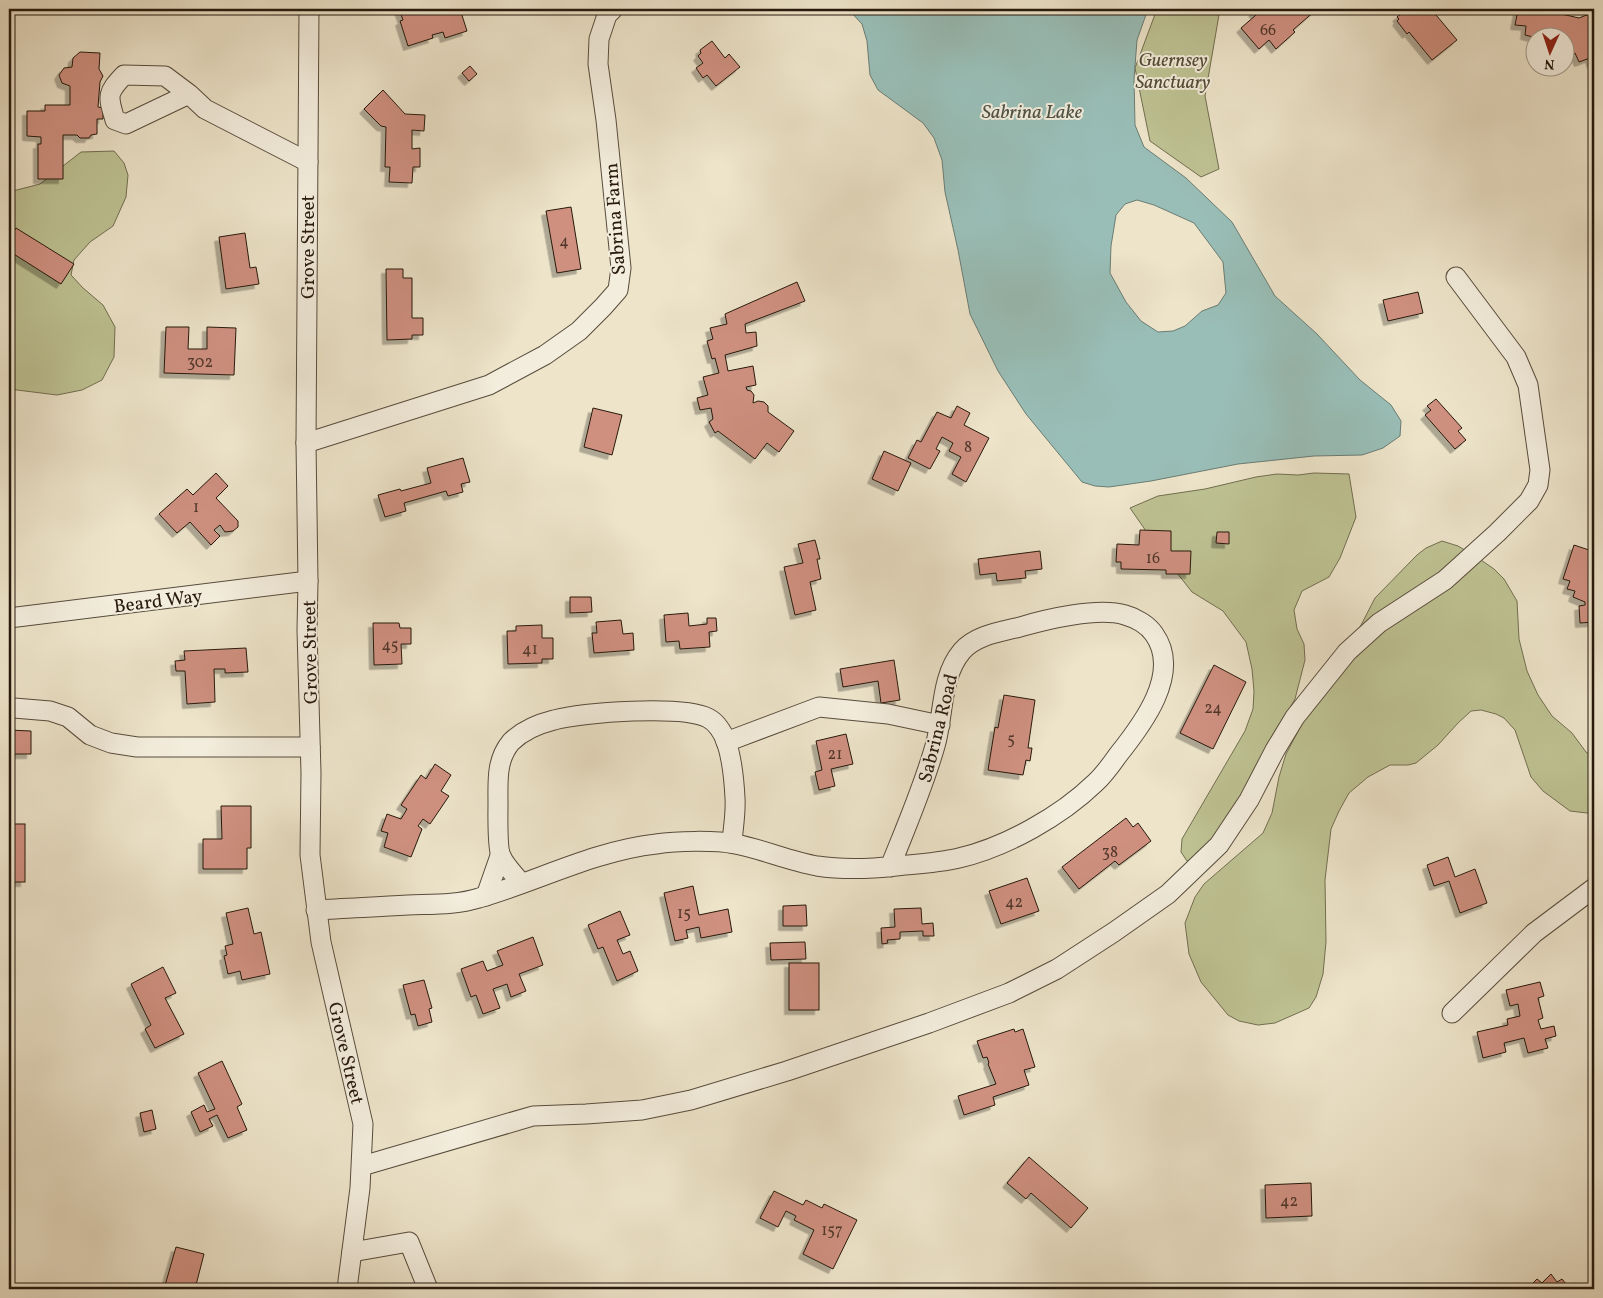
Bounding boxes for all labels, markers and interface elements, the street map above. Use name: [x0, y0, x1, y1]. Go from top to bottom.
house number: 66: [1260, 20, 1276, 42]
north arrow: [1526, 28, 1576, 78]
park label: Guernsey Sanctuary: [1136, 48, 1211, 96]
text: N: [1544, 54, 1555, 73]
water label: Sabrina Lake: [982, 99, 1083, 127]
street label: Sabrina Farm: [599, 162, 633, 276]
street label: Grove Street: [296, 195, 322, 299]
house number: 4: [559, 231, 569, 253]
house number: 302: [187, 352, 213, 374]
house number: 8: [964, 437, 972, 459]
house number: 1: [193, 497, 199, 519]
house number: 16: [1146, 548, 1160, 570]
street label: Beard Way: [112, 584, 204, 620]
street label: Grove Street: [297, 599, 325, 704]
house number: 45: [382, 635, 398, 657]
house number: 41: [522, 639, 538, 661]
street label: Sabrina Road: [913, 671, 965, 786]
house number: 24: [1204, 698, 1222, 720]
house number: 5: [1007, 729, 1015, 751]
house number: 21: [828, 744, 842, 766]
house number: 38: [1102, 842, 1118, 864]
house number: 42: [1005, 892, 1023, 914]
house number: 15: [677, 903, 691, 925]
street label: Grove Street: [321, 1000, 370, 1107]
house number: 42: [1280, 1191, 1298, 1213]
house number: 157: [821, 1220, 843, 1242]

